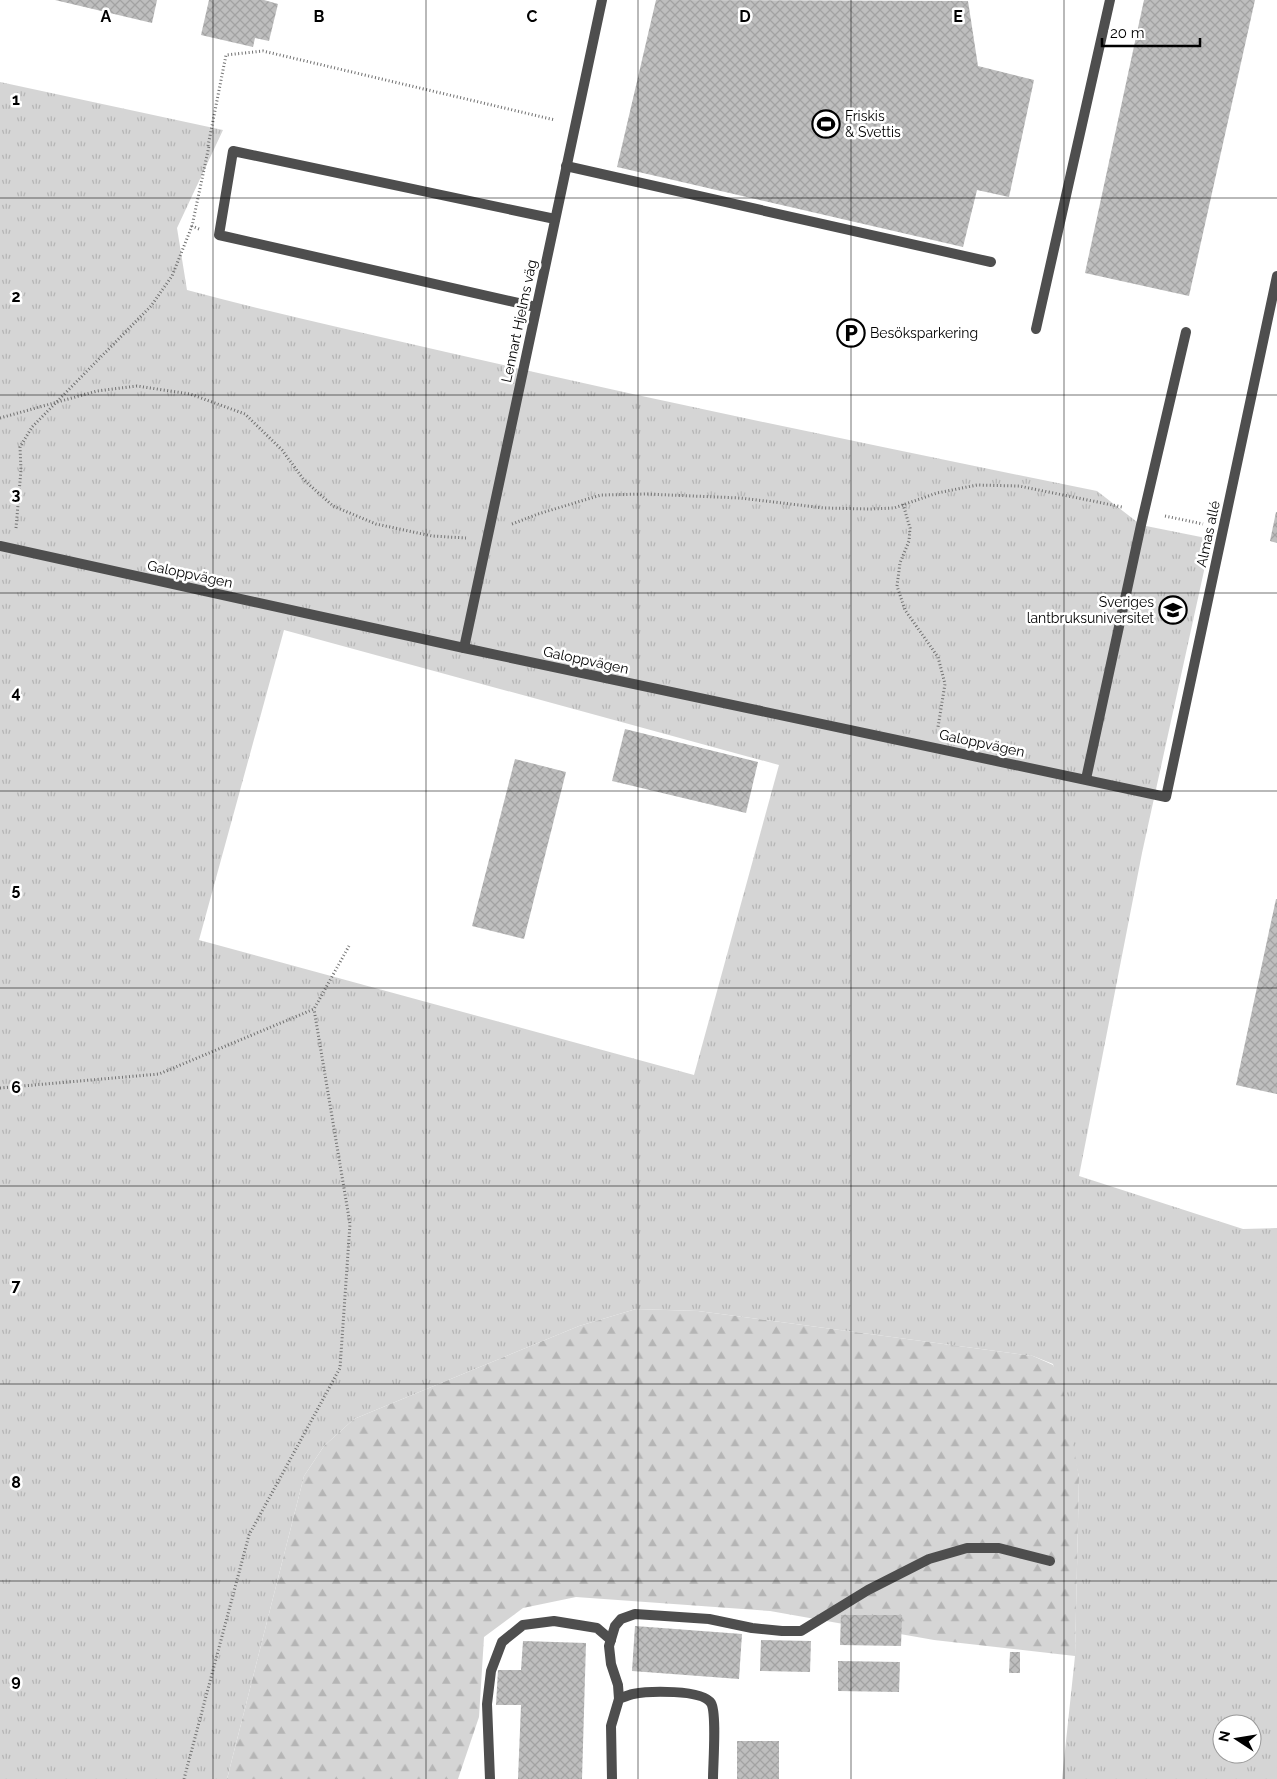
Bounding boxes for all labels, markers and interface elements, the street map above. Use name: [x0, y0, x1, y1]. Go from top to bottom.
text: A: [101, 7, 112, 26]
text: B: [314, 7, 325, 26]
text: C: [527, 7, 538, 26]
text: D: [739, 7, 751, 26]
text: E: [953, 7, 963, 26]
scale bar: [1102, 15, 1200, 47]
text: 20 m: [1110, 24, 1145, 42]
text: 1: [12, 90, 20, 109]
place label: Friskis & Svettis: [845, 108, 901, 140]
sports icon: Friskis & Svettis: [811, 109, 841, 139]
street label: Lennart Hjelms väg: [498, 258, 540, 384]
text: 2: [11, 287, 21, 306]
parking icon: Besöksparkering: [836, 318, 866, 348]
place label: Besöksparkering: [870, 325, 978, 341]
text: 3: [12, 485, 21, 504]
street label: Almas allé: [1193, 499, 1223, 569]
street label: Galoppvägen: [146, 557, 234, 591]
place label: Sveriges lantbruksuniversitet: [1027, 594, 1154, 626]
school or university icon: Sveriges lantbruksuniversitet: [1158, 595, 1188, 625]
street label: Galoppvägen: [542, 643, 630, 677]
text: 4: [11, 683, 21, 702]
street label: Galoppvägen: [938, 726, 1026, 760]
text: 5: [12, 880, 21, 899]
text: 6: [11, 1078, 21, 1097]
text: 7: [12, 1276, 21, 1295]
text: 8: [11, 1473, 21, 1492]
text: 9: [11, 1671, 21, 1690]
north arrow: [1212, 1714, 1262, 1764]
text: N: [1215, 1729, 1233, 1743]

